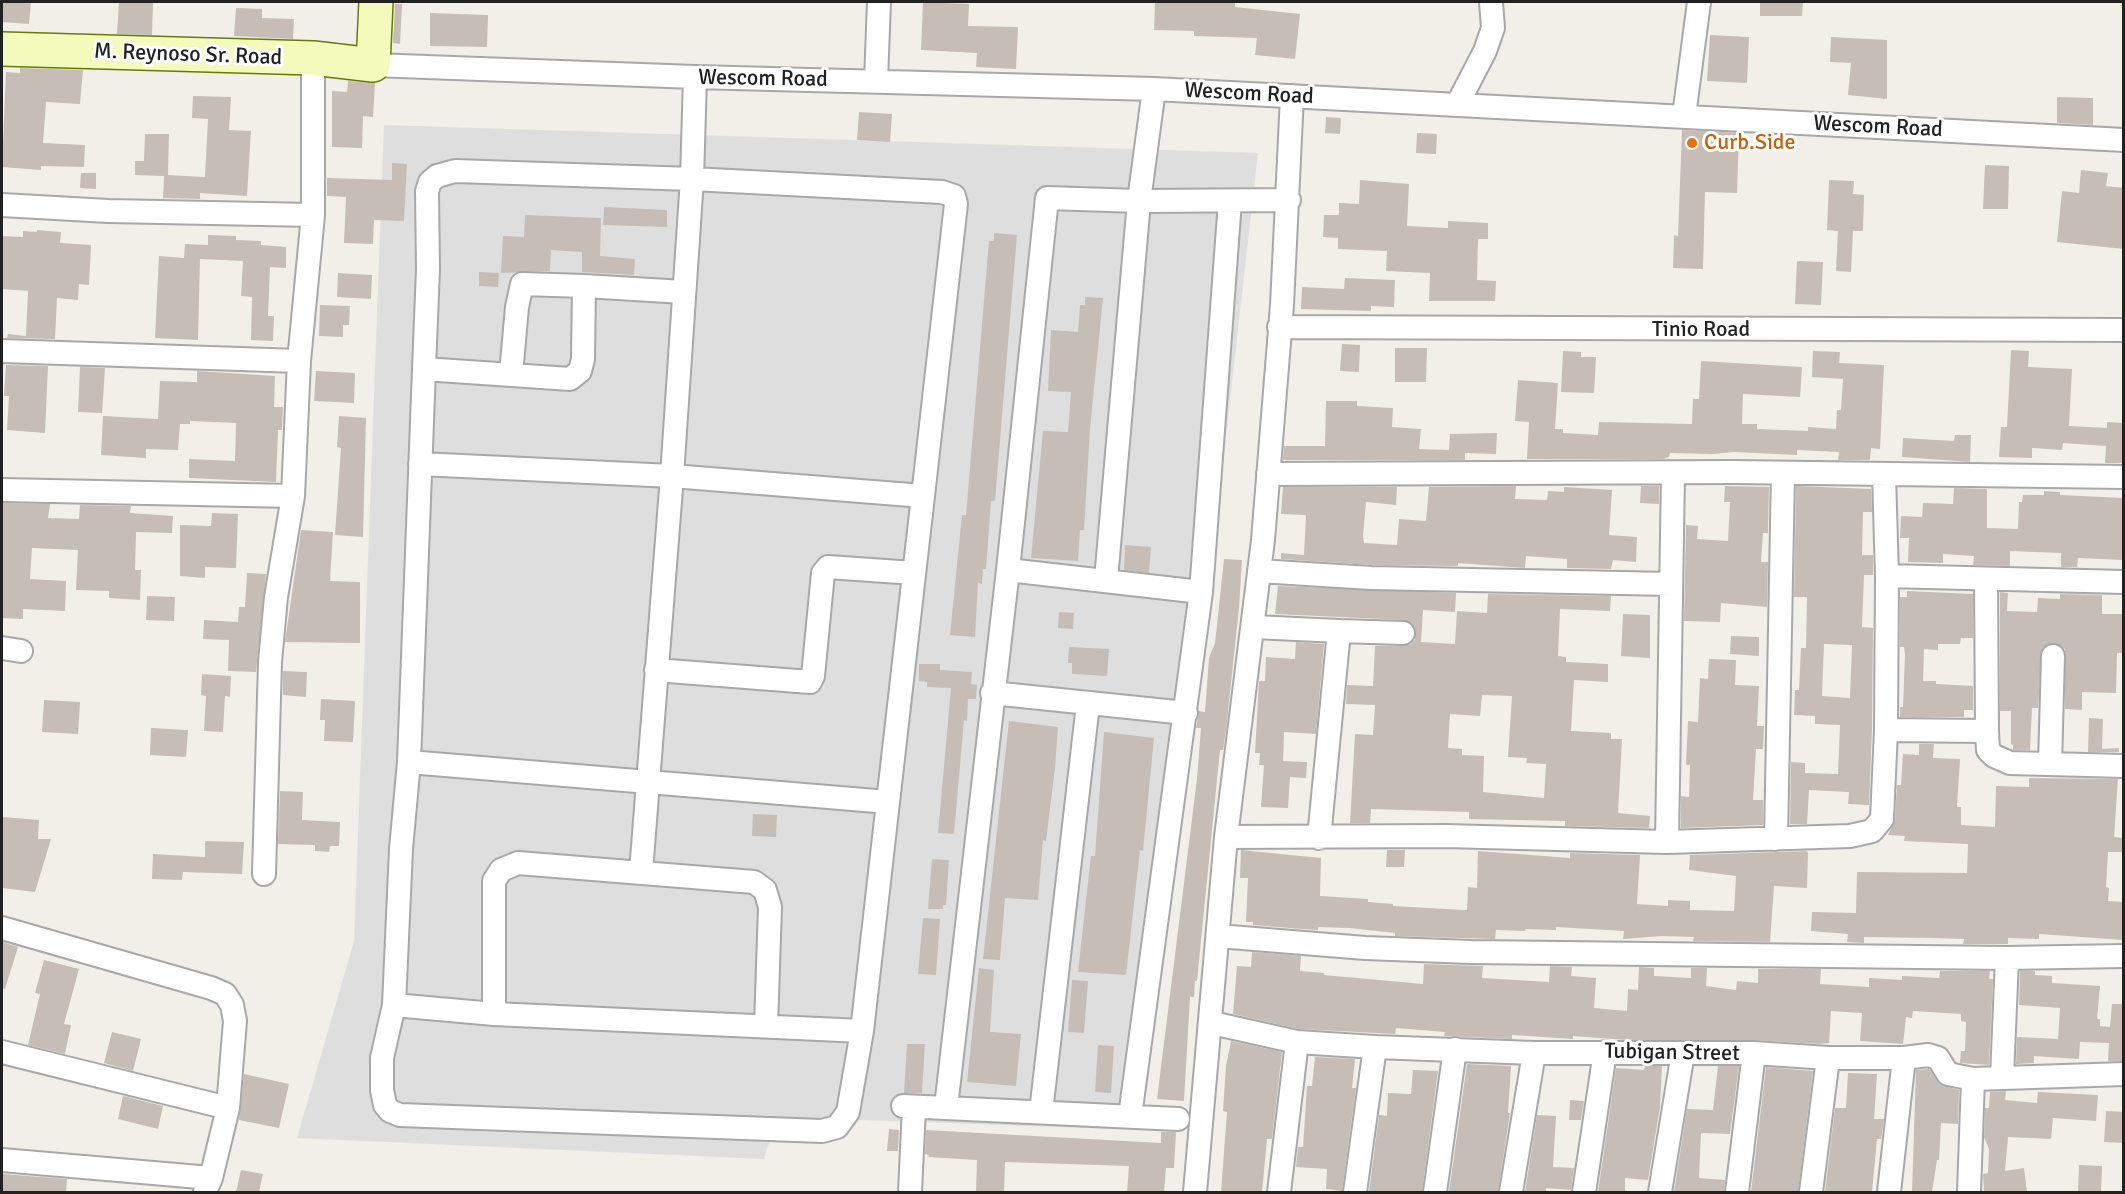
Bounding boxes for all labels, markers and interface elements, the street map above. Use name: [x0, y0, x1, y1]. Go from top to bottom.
street label: M. Reynoso Sr. Road: [93, 39, 283, 71]
street label: Wescom Road: [698, 65, 828, 93]
street label: Wescom Road: [1184, 77, 1314, 111]
street label: Wescom Road: [1813, 110, 1943, 144]
place label: Curb.Side: [1704, 130, 1796, 156]
marker: Curb.Side: [1685, 136, 1699, 150]
street label: Tinio Road: [1652, 317, 1750, 343]
street label: Tubigan Street: [1604, 1039, 1740, 1067]

